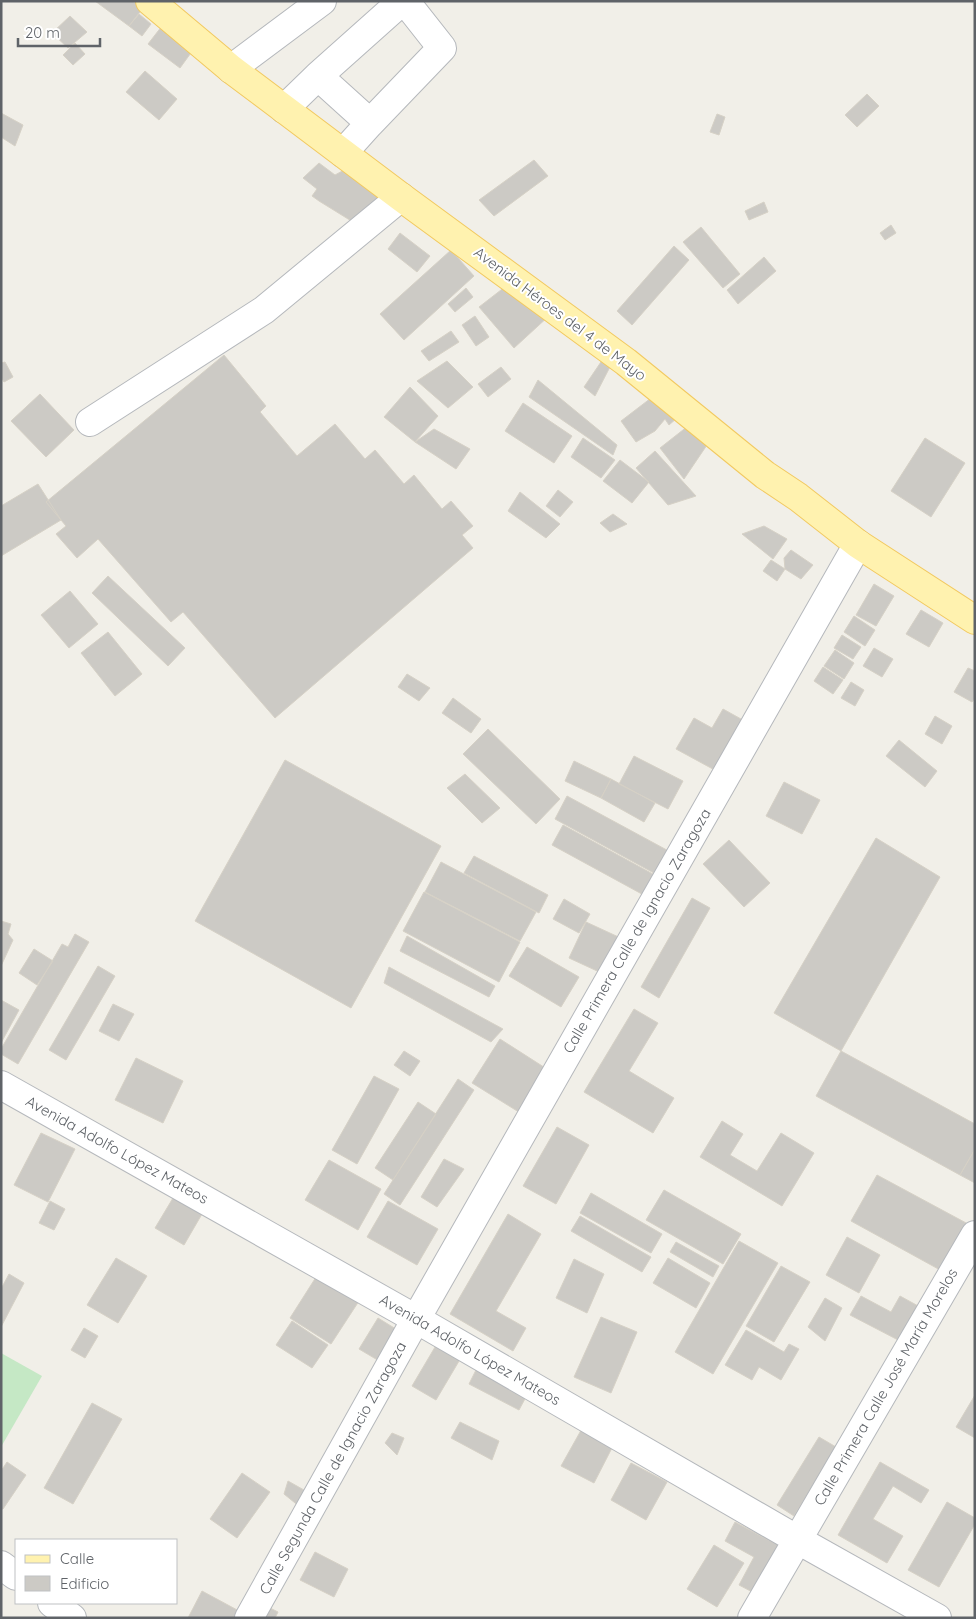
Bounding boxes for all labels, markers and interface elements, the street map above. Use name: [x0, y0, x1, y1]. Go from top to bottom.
scale bar: [18, 15, 100, 47]
text: 20 m: [25, 23, 60, 42]
street label: Avenida Héroes del 4 de Mayo: [470, 243, 650, 385]
street label: Calle Primera Calle de Ignacio Zaragoza: [558, 805, 715, 1057]
street label: Avenida Adolfo López Mateos: [23, 1091, 212, 1208]
street label: Calle Primera Calle José María Morelos: [810, 1265, 962, 1509]
street label: Avenida Adolfo López Mateos: [376, 1290, 564, 1409]
street label: Calle Segunda Calle de Ignacio Zaragoza: [255, 1338, 410, 1598]
legend: [15, 1539, 178, 1604]
text: Calle: [60, 1549, 94, 1568]
text: Edificio: [60, 1574, 109, 1593]

